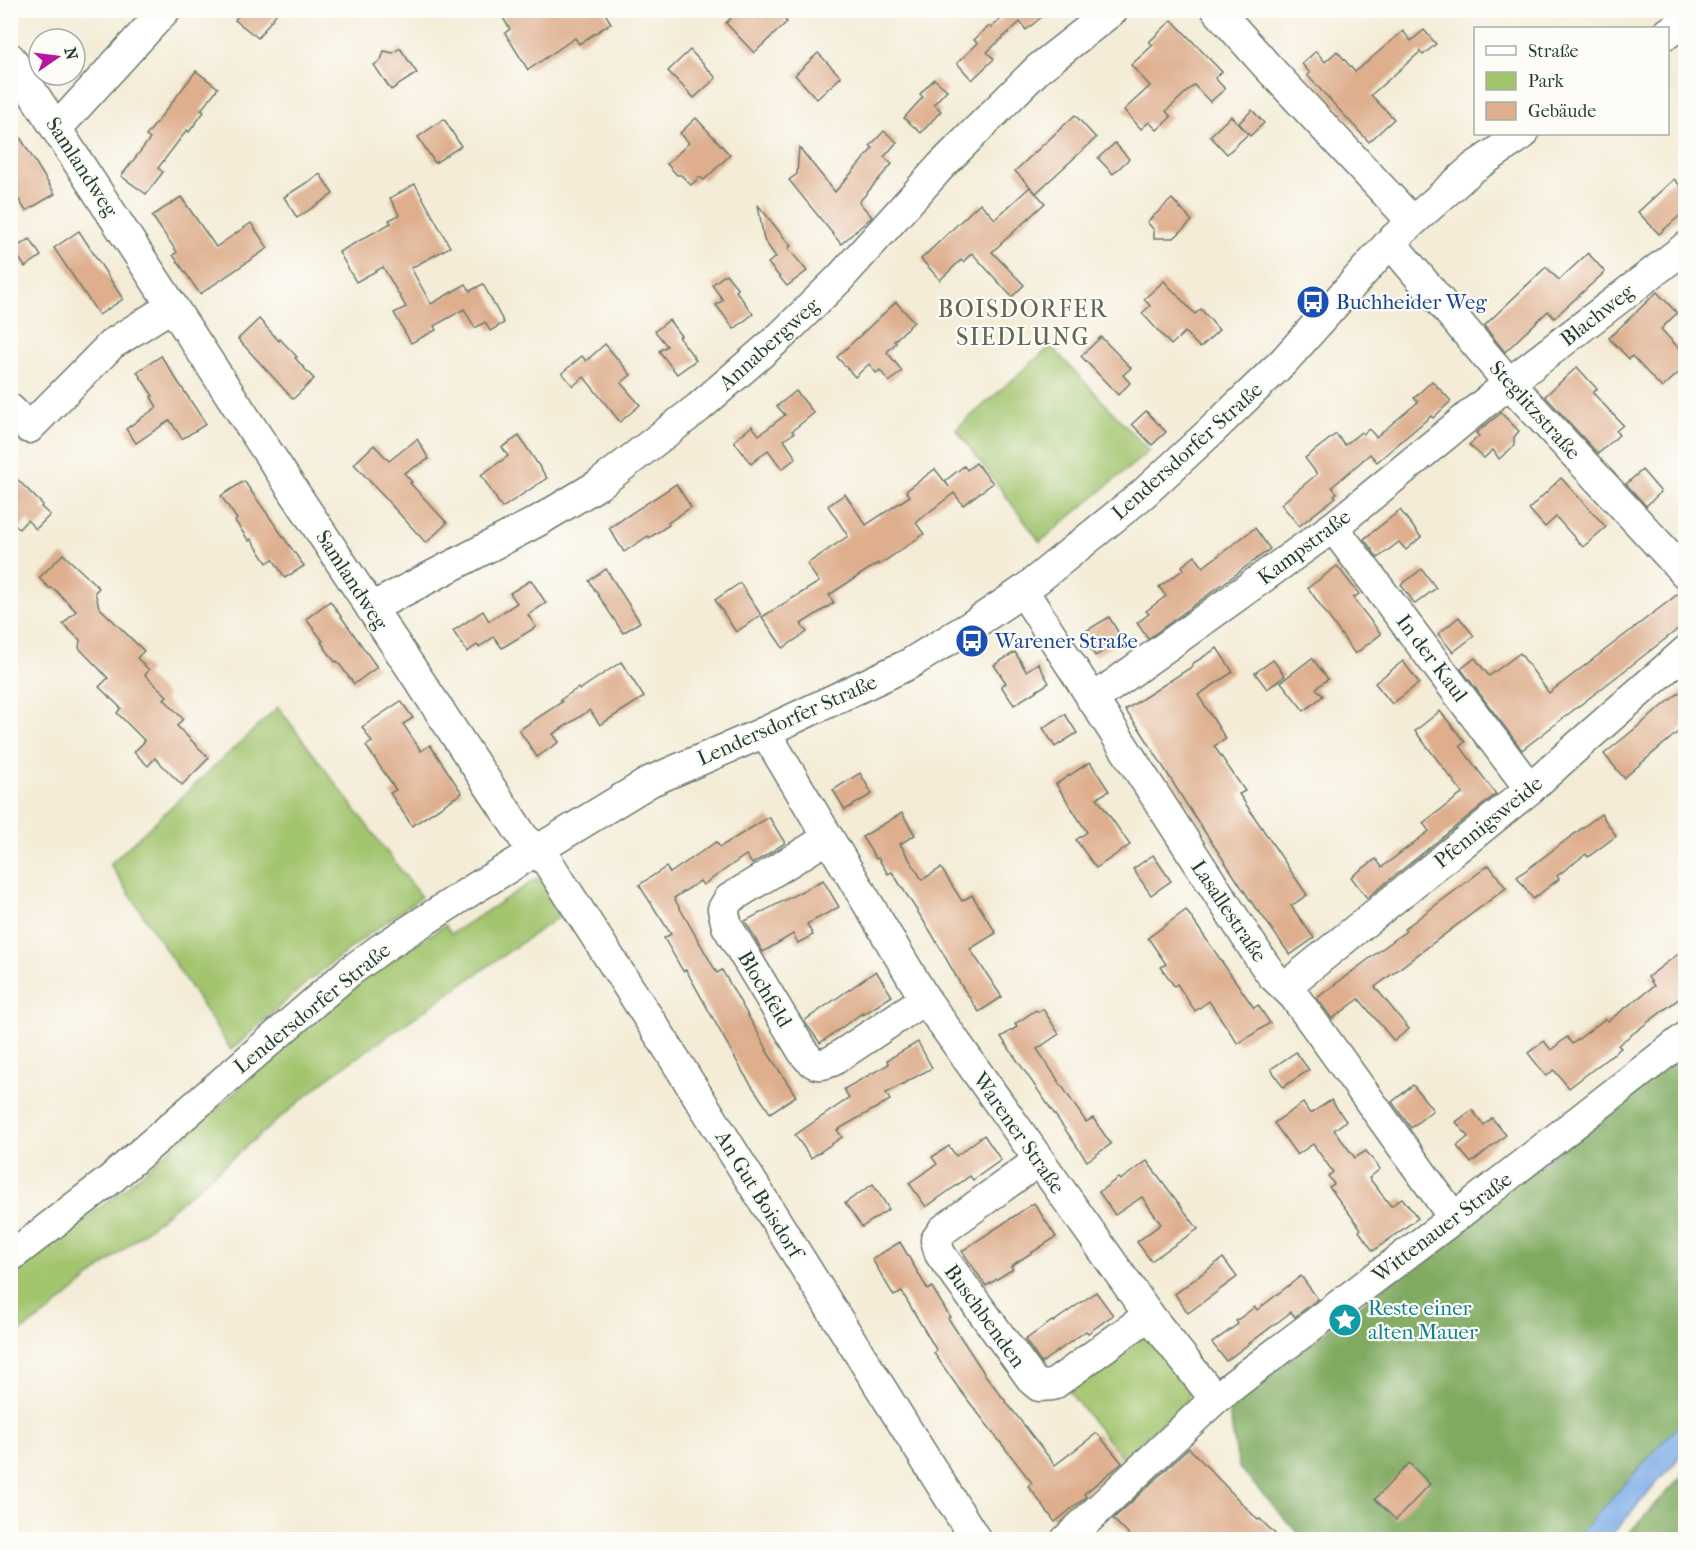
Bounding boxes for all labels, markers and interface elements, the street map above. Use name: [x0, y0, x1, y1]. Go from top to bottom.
north arrow: [27, 27, 87, 87]
legend: [1474, 27, 1669, 135]
text: Straße: [1528, 41, 1579, 62]
text: N: [60, 45, 82, 63]
text: Park: [1528, 71, 1565, 92]
text: Gebäude: [1528, 101, 1596, 122]
street label: Samlandweg: [41, 113, 123, 222]
street label: Blachweg: [1556, 278, 1639, 351]
bus stop icon: Buchheider Weg: [1295, 284, 1331, 320]
place label: Buchheider Weg: [1336, 290, 1487, 314]
street label: Annabergweg: [713, 292, 825, 396]
district label: BOISDORFER SIEDLUNG: [938, 295, 1108, 351]
street label: Steglitzstraße: [1484, 356, 1586, 464]
street label: Lendersdorfer Straße: [1107, 377, 1267, 525]
street label: Kampstraße: [1253, 504, 1355, 590]
street label: Samlandweg: [311, 526, 393, 635]
street label: In der Kaul: [1391, 610, 1473, 706]
bus stop icon: Warener Straße: [954, 623, 990, 659]
place label: Warener Straße: [994, 629, 1138, 653]
street label: Lendersdorfer Straße: [694, 670, 880, 770]
street label: Pfennigsweide: [1429, 771, 1547, 873]
street label: Lasallestraße: [1186, 856, 1272, 966]
street label: Lendersdorfer Straße: [229, 938, 395, 1078]
street label: Blochfeld: [733, 946, 797, 1032]
street label: Warener Straße: [968, 1067, 1070, 1198]
street label: An Gut Boisdorf: [710, 1125, 810, 1265]
street label: Wittenauer Straße: [1367, 1167, 1516, 1288]
street label: Buschbenden: [940, 1260, 1030, 1372]
place label: Reste einer alten Mauer: [1368, 1296, 1478, 1344]
place icon: Reste einer alten Mauer: [1327, 1302, 1363, 1338]

